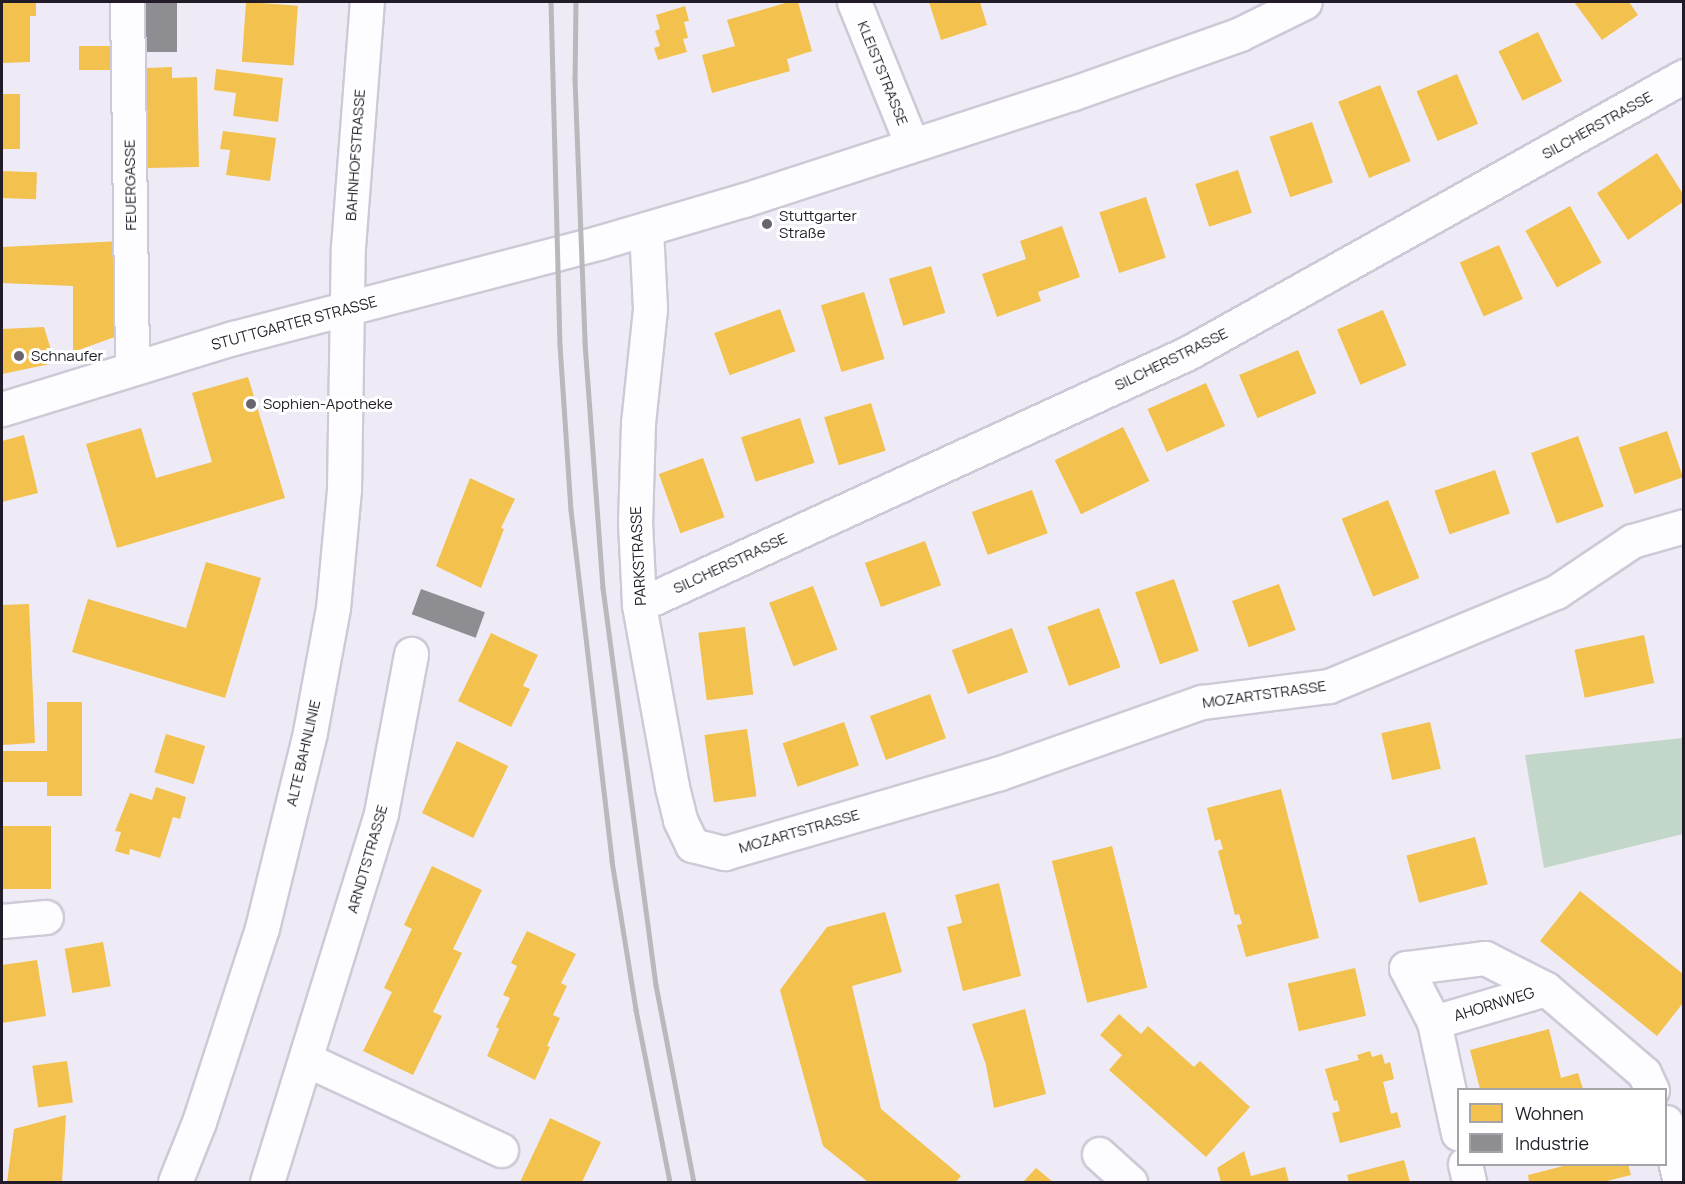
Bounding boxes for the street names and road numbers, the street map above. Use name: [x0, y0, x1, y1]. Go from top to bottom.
street label: KLEISTSTRASSE: [854, 18, 912, 128]
street label: SILCHERSTRASSE: [1539, 87, 1655, 163]
street label: BAHNHOFSTRASSE: [341, 89, 369, 221]
street label: FEUERGASSE: [120, 139, 140, 231]
street label: STUTTGARTER STRASSE: [209, 292, 379, 354]
street label: SILCHERSTRASSE: [1112, 324, 1230, 394]
street label: PARKSTRASSE: [626, 506, 650, 606]
street label: SILCHERSTRASSE: [670, 529, 790, 597]
street label: MOZARTSTRASSE: [1201, 676, 1327, 712]
street label: ALTE BAHNLINIE: [282, 698, 324, 808]
street label: ARNDTSTRASSE: [343, 803, 391, 915]
street label: MOZARTSTRASSE: [737, 805, 861, 857]
street label: AHORNWEG: [1452, 983, 1536, 1025]

